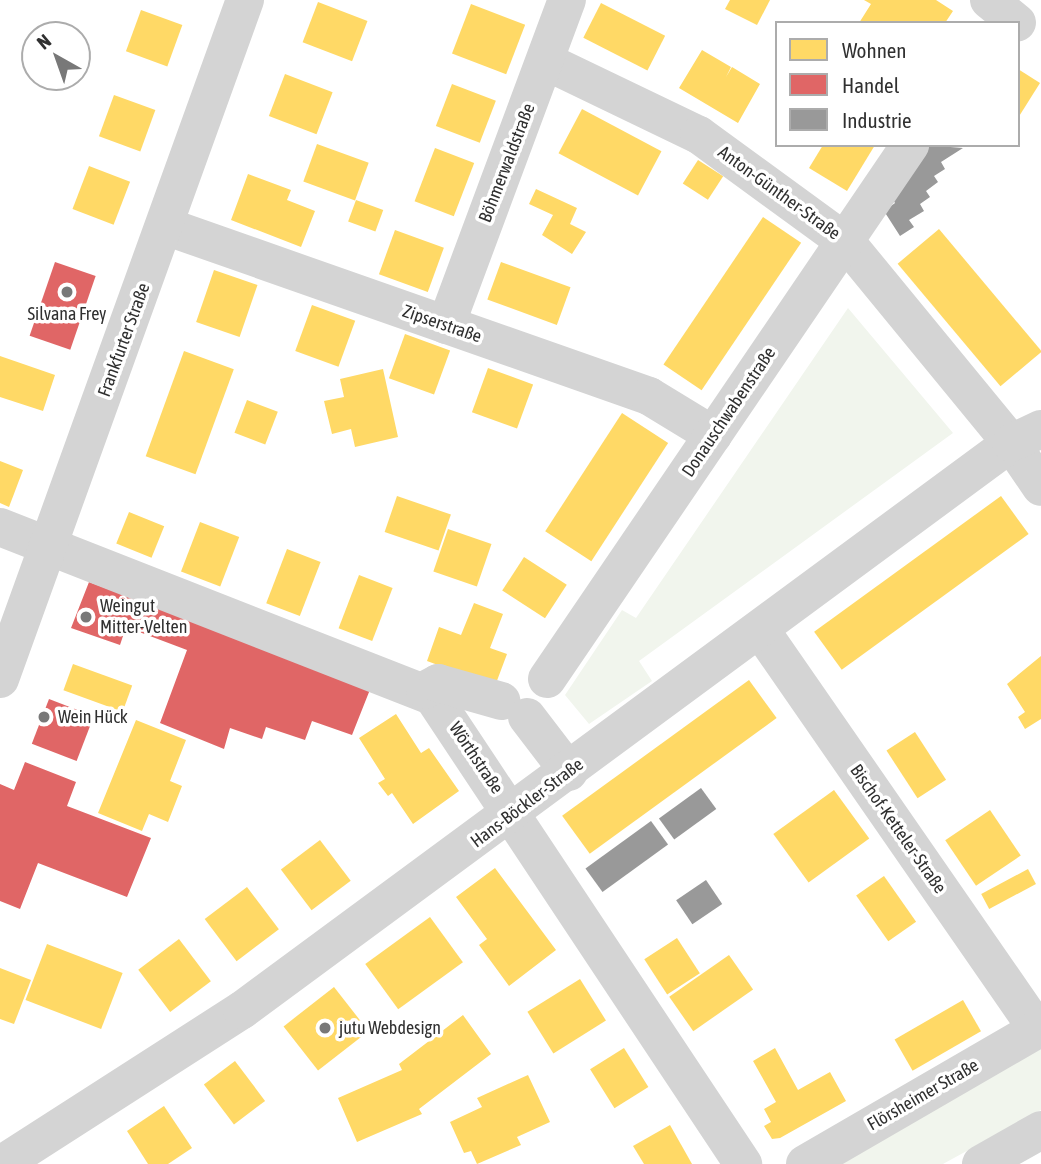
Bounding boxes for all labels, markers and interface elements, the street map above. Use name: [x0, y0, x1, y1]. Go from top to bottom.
north arrow: [21, 21, 91, 91]
legend: [775, 21, 1020, 147]
text: N: [32, 29, 55, 53]
text: Wohnen: [842, 38, 907, 62]
text: Handel: [842, 73, 899, 97]
street label: Böhmerwaldstraße: [474, 100, 540, 226]
text: Industrie: [842, 108, 912, 132]
street label: Anton-Günther-Straße: [714, 141, 844, 245]
street label: Frankfurter Straße: [93, 280, 155, 400]
marker: Silvana Frey: [59, 284, 75, 300]
street label: Zipserstraße: [400, 300, 484, 348]
place label: Silvana Frey: [27, 303, 107, 325]
street label: Donauschwabenstraße: [678, 343, 780, 481]
place label: Weingut Mitter-Velten: [100, 596, 187, 638]
marker: Weingut Mitter-Velten: [78, 609, 94, 625]
place label: Wein Hück: [58, 706, 128, 728]
marker: Wein Hück: [36, 709, 52, 725]
street label: Wörthstraße: [444, 718, 508, 798]
street label: Hans-Böckler-Straße: [466, 754, 588, 852]
street label: Bischof-Ketteler-Straße: [845, 760, 951, 898]
place label: jutu Webdesign: [339, 1017, 441, 1039]
marker: jutu Webdesign: [317, 1020, 333, 1036]
street label: Flörsheimer Straße: [864, 1054, 982, 1136]

